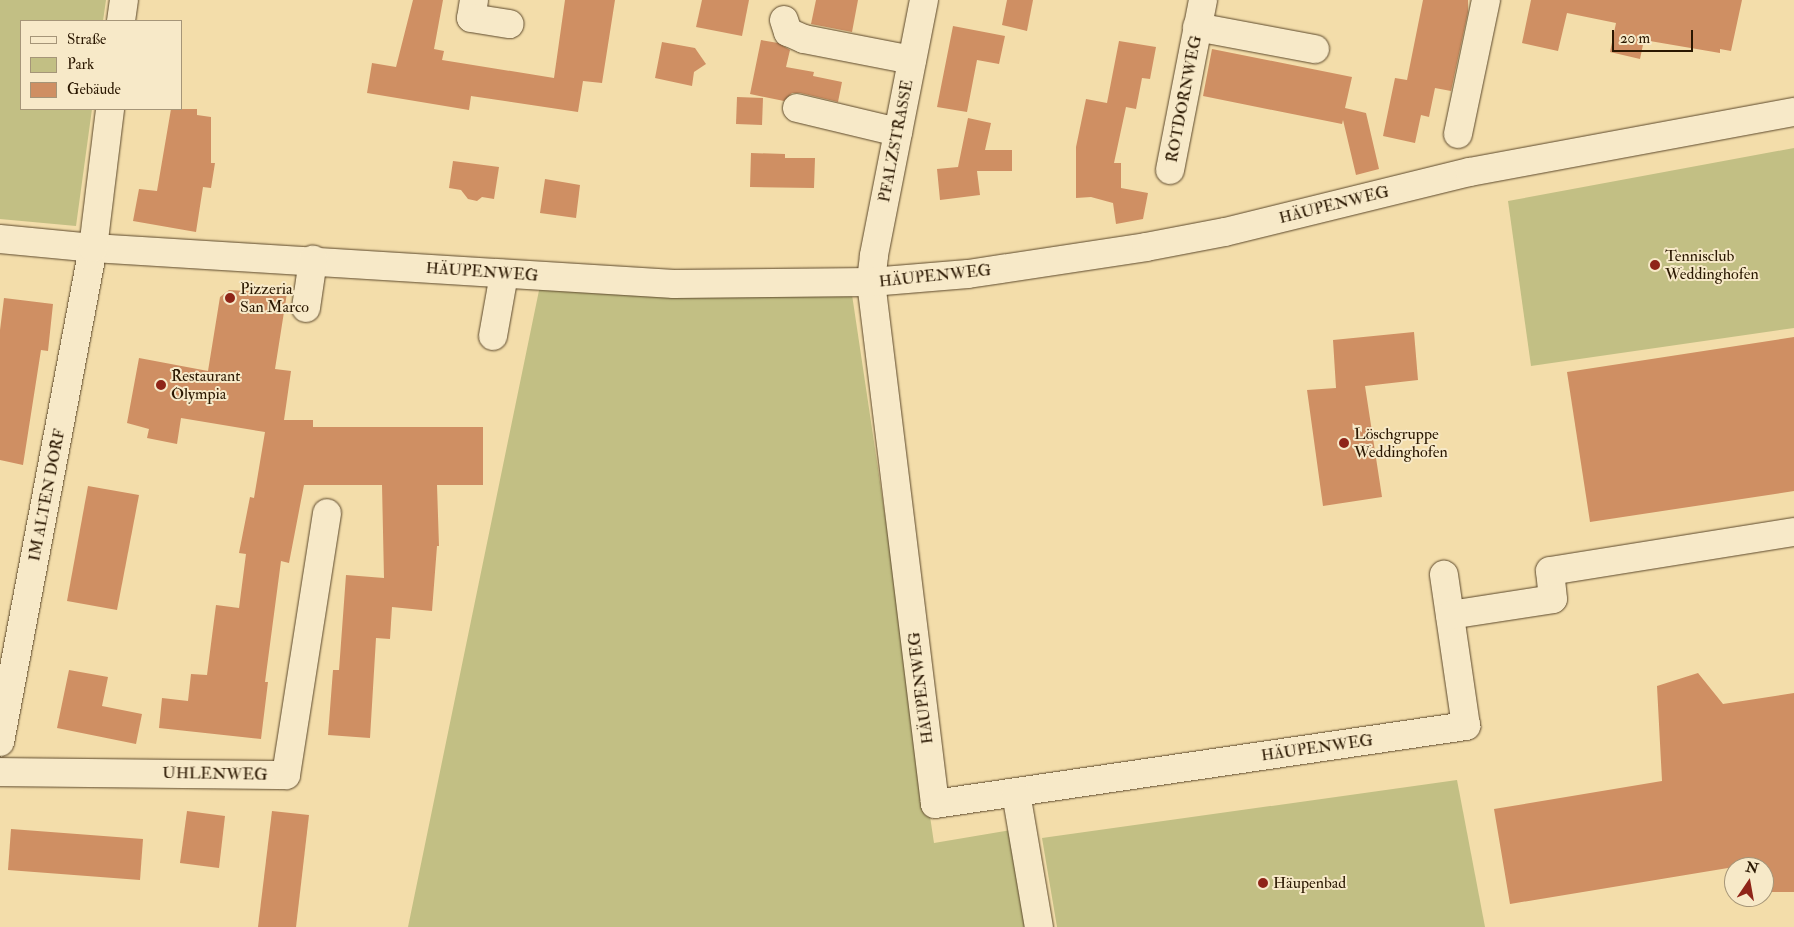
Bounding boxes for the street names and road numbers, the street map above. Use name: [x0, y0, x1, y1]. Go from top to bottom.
street label: ROTDORNWEG: [1162, 34, 1206, 164]
street label: PFALZSTRASSE: [875, 78, 917, 204]
street label: HÄUPENWEG: [1277, 182, 1391, 228]
street label: HÄUPENWEG: [425, 258, 539, 286]
street label: HÄUPENWEG: [878, 261, 992, 291]
street label: IM ALTEN DORF: [25, 427, 69, 563]
street label: HÄUPENWEG: [905, 631, 937, 745]
street label: HÄUPENWEG: [1260, 731, 1374, 765]
street label: UHLENWEG: [162, 763, 268, 785]

